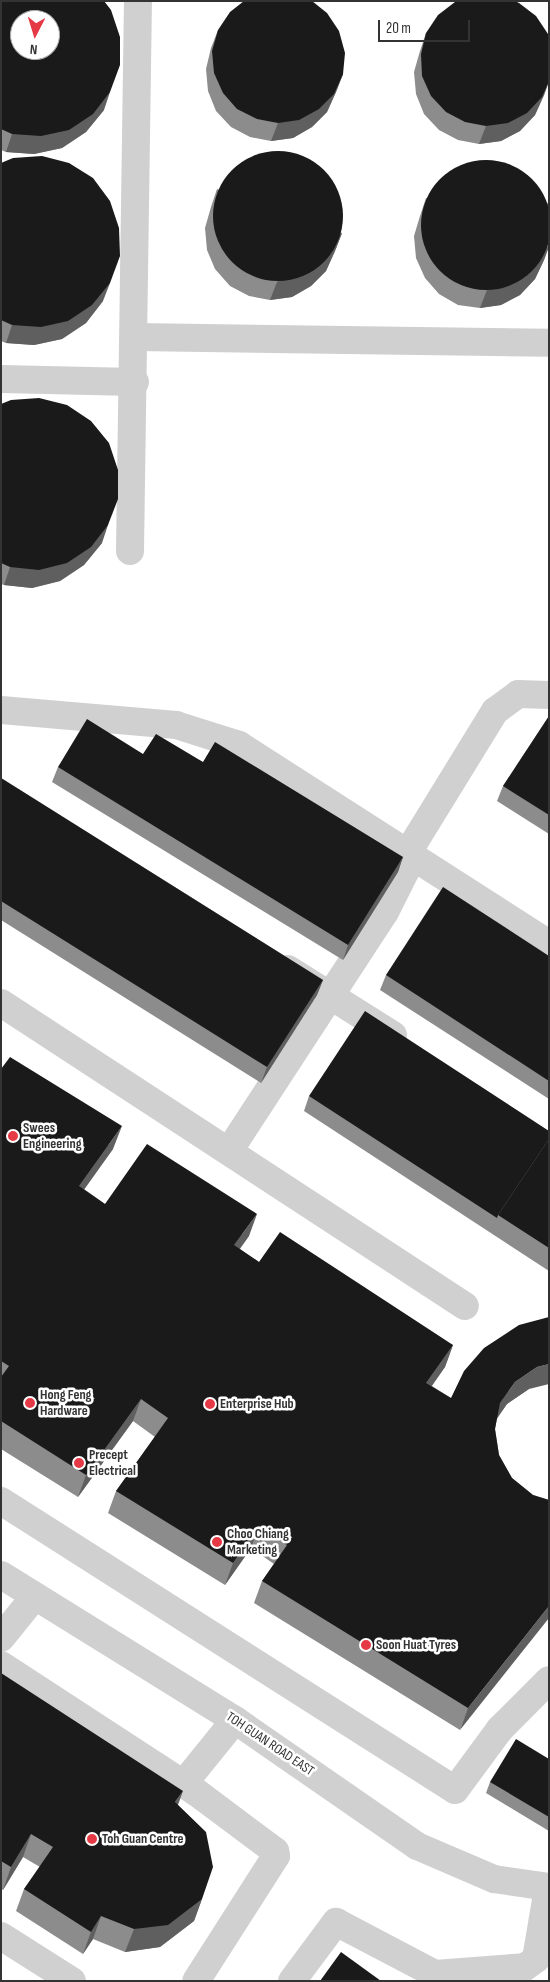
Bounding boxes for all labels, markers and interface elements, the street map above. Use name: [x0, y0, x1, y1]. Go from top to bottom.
north arrow: [10, 10, 60, 60]
scale bar: [380, 10, 472, 42]
text: 20 m: [386, 19, 411, 38]
text: N: [29, 41, 38, 58]
place label: Swees Engineering: [23, 1120, 82, 1152]
marker: Swees Engineering: [7, 1130, 19, 1142]
place label: Hong Feng Hardware: [40, 1387, 92, 1420]
place label: Enterprise Hub: [220, 1396, 294, 1412]
marker: Hong Feng Hardware: [24, 1397, 36, 1409]
marker: Enterprise Hub: [204, 1398, 216, 1410]
place label: Precept Electrical: [89, 1447, 136, 1480]
marker: Precept Electrical: [73, 1457, 85, 1469]
place label: Choo Chiang Marketing: [227, 1526, 289, 1558]
marker: Choo Chiang Marketing: [211, 1536, 223, 1548]
place label: Soon Huat Tyres: [376, 1637, 456, 1653]
marker: Soon Huat Tyres: [360, 1639, 372, 1651]
street label: TOH GUAN ROAD EAST: [223, 1708, 317, 1780]
place label: Toh Guan Centre: [102, 1831, 184, 1847]
marker: Toh Guan Centre: [86, 1833, 98, 1845]

